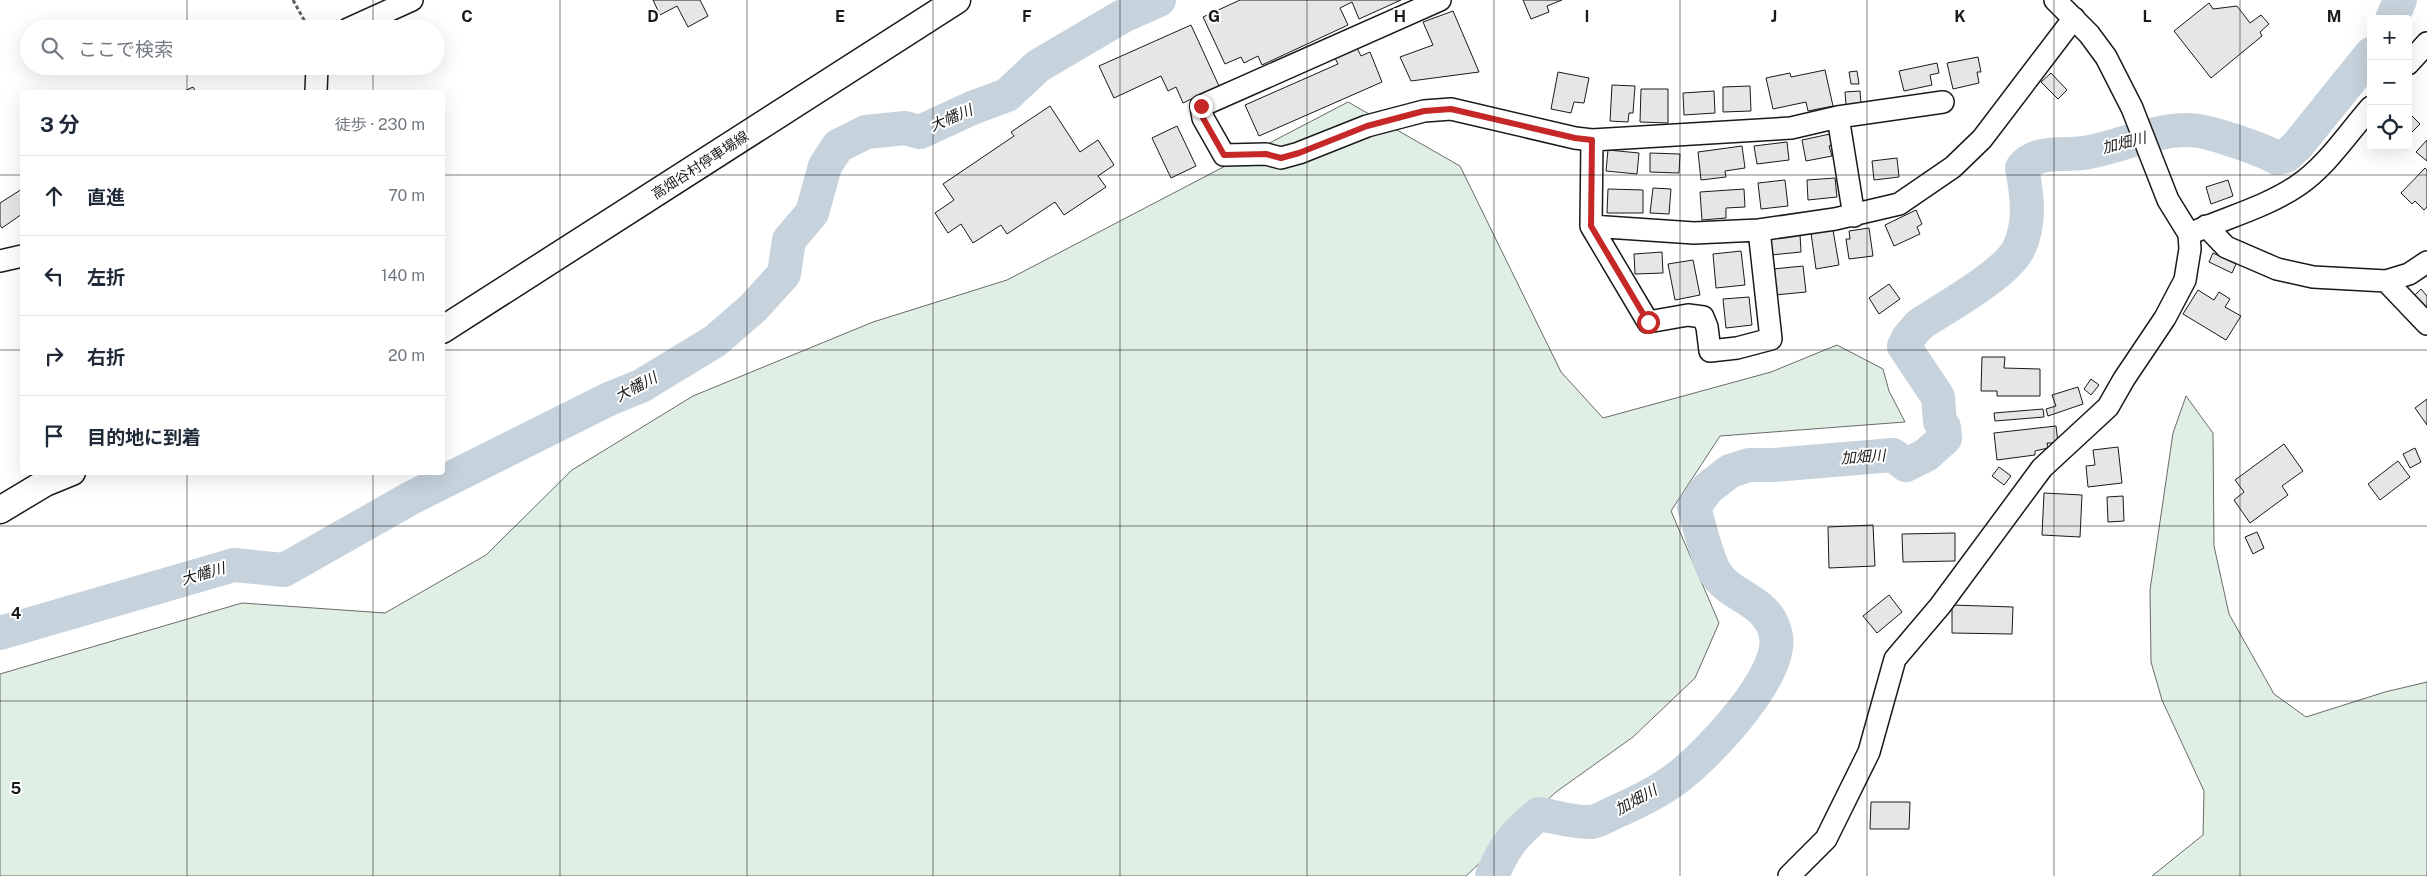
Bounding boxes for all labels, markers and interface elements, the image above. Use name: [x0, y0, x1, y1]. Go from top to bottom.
text: C: [461, 7, 473, 26]
text: D: [647, 7, 659, 26]
text: E: [835, 7, 845, 26]
text: F: [1022, 7, 1032, 26]
text: G: [1208, 7, 1220, 26]
text: H: [1394, 7, 1406, 26]
text: I: [1585, 7, 1589, 26]
text: J: [1771, 7, 1777, 26]
text: K: [1954, 7, 1966, 26]
text: L: [2142, 7, 2152, 26]
text: M: [2327, 7, 2341, 26]
map controls: [2367, 15, 2412, 150]
button: +: [2367, 15, 2412, 60]
search box: [20, 20, 445, 75]
icon: search: [38, 34, 66, 62]
text: ここで検索: [78, 38, 173, 60]
button: −: [2367, 60, 2412, 105]
route end: [1190, 95, 1213, 118]
water label: 大幡川: [927, 100, 977, 134]
button: locate: [2367, 105, 2412, 150]
text: 3 分: [40, 112, 80, 137]
text: 徒歩 · 230 m: [335, 115, 425, 134]
street label: 高畑谷村停車場線: [649, 128, 751, 202]
water label: 加畑川: [2100, 128, 2150, 156]
icon: ahead: [40, 182, 68, 210]
text: 直進: [87, 186, 125, 208]
text: 70 m: [388, 186, 425, 205]
icon: left: [40, 262, 68, 290]
text: 左折: [87, 266, 125, 288]
text: 140 m: [381, 266, 425, 285]
route start: [1637, 311, 1660, 334]
icon: right: [40, 342, 68, 370]
text: 右折: [87, 346, 125, 368]
text: 20 m: [388, 346, 425, 365]
water label: 大幡川: [612, 368, 661, 405]
icon: arrive: [40, 422, 68, 450]
text: 目的地に到着: [87, 426, 201, 448]
water label: 加畑川: [1840, 446, 1888, 467]
water label: 大幡川: [179, 559, 229, 588]
text: 4: [11, 604, 22, 623]
text: 5: [11, 779, 22, 798]
water label: 加畑川: [1612, 780, 1661, 818]

